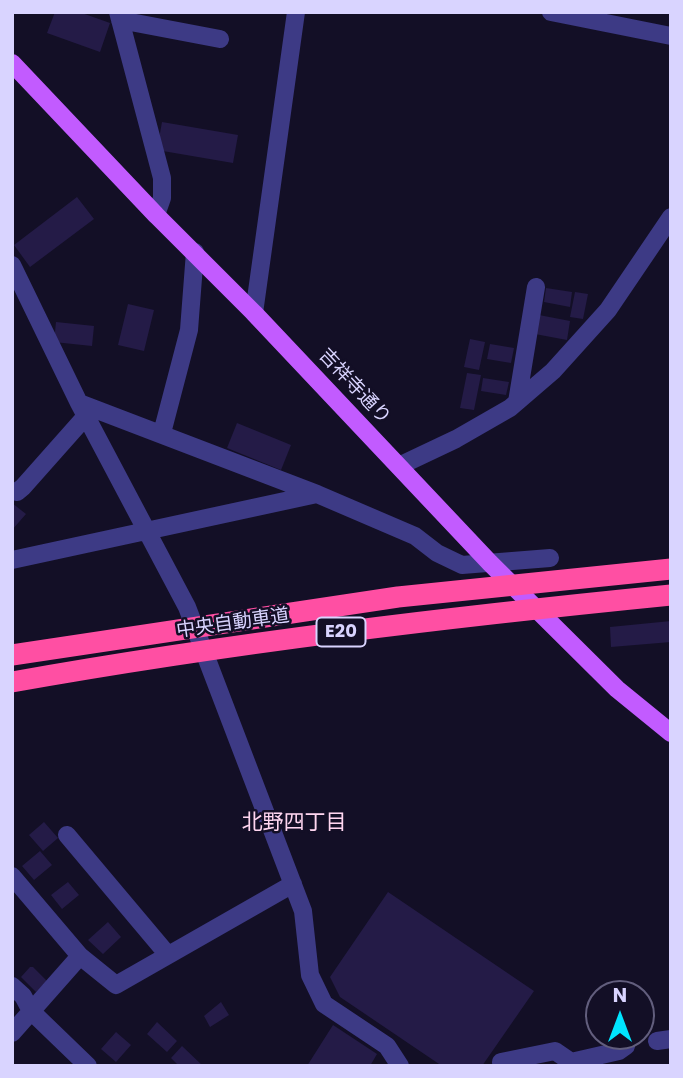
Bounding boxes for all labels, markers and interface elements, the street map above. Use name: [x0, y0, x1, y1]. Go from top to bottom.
street label: 吉祥寺通り: [313, 344, 395, 430]
street label: 中央自動車道: [175, 605, 291, 643]
road number: E20: [316, 618, 366, 646]
district label: 北野四丁目: [242, 811, 346, 837]
north arrow: [585, 980, 655, 1050]
text: N: [613, 982, 627, 1009]

